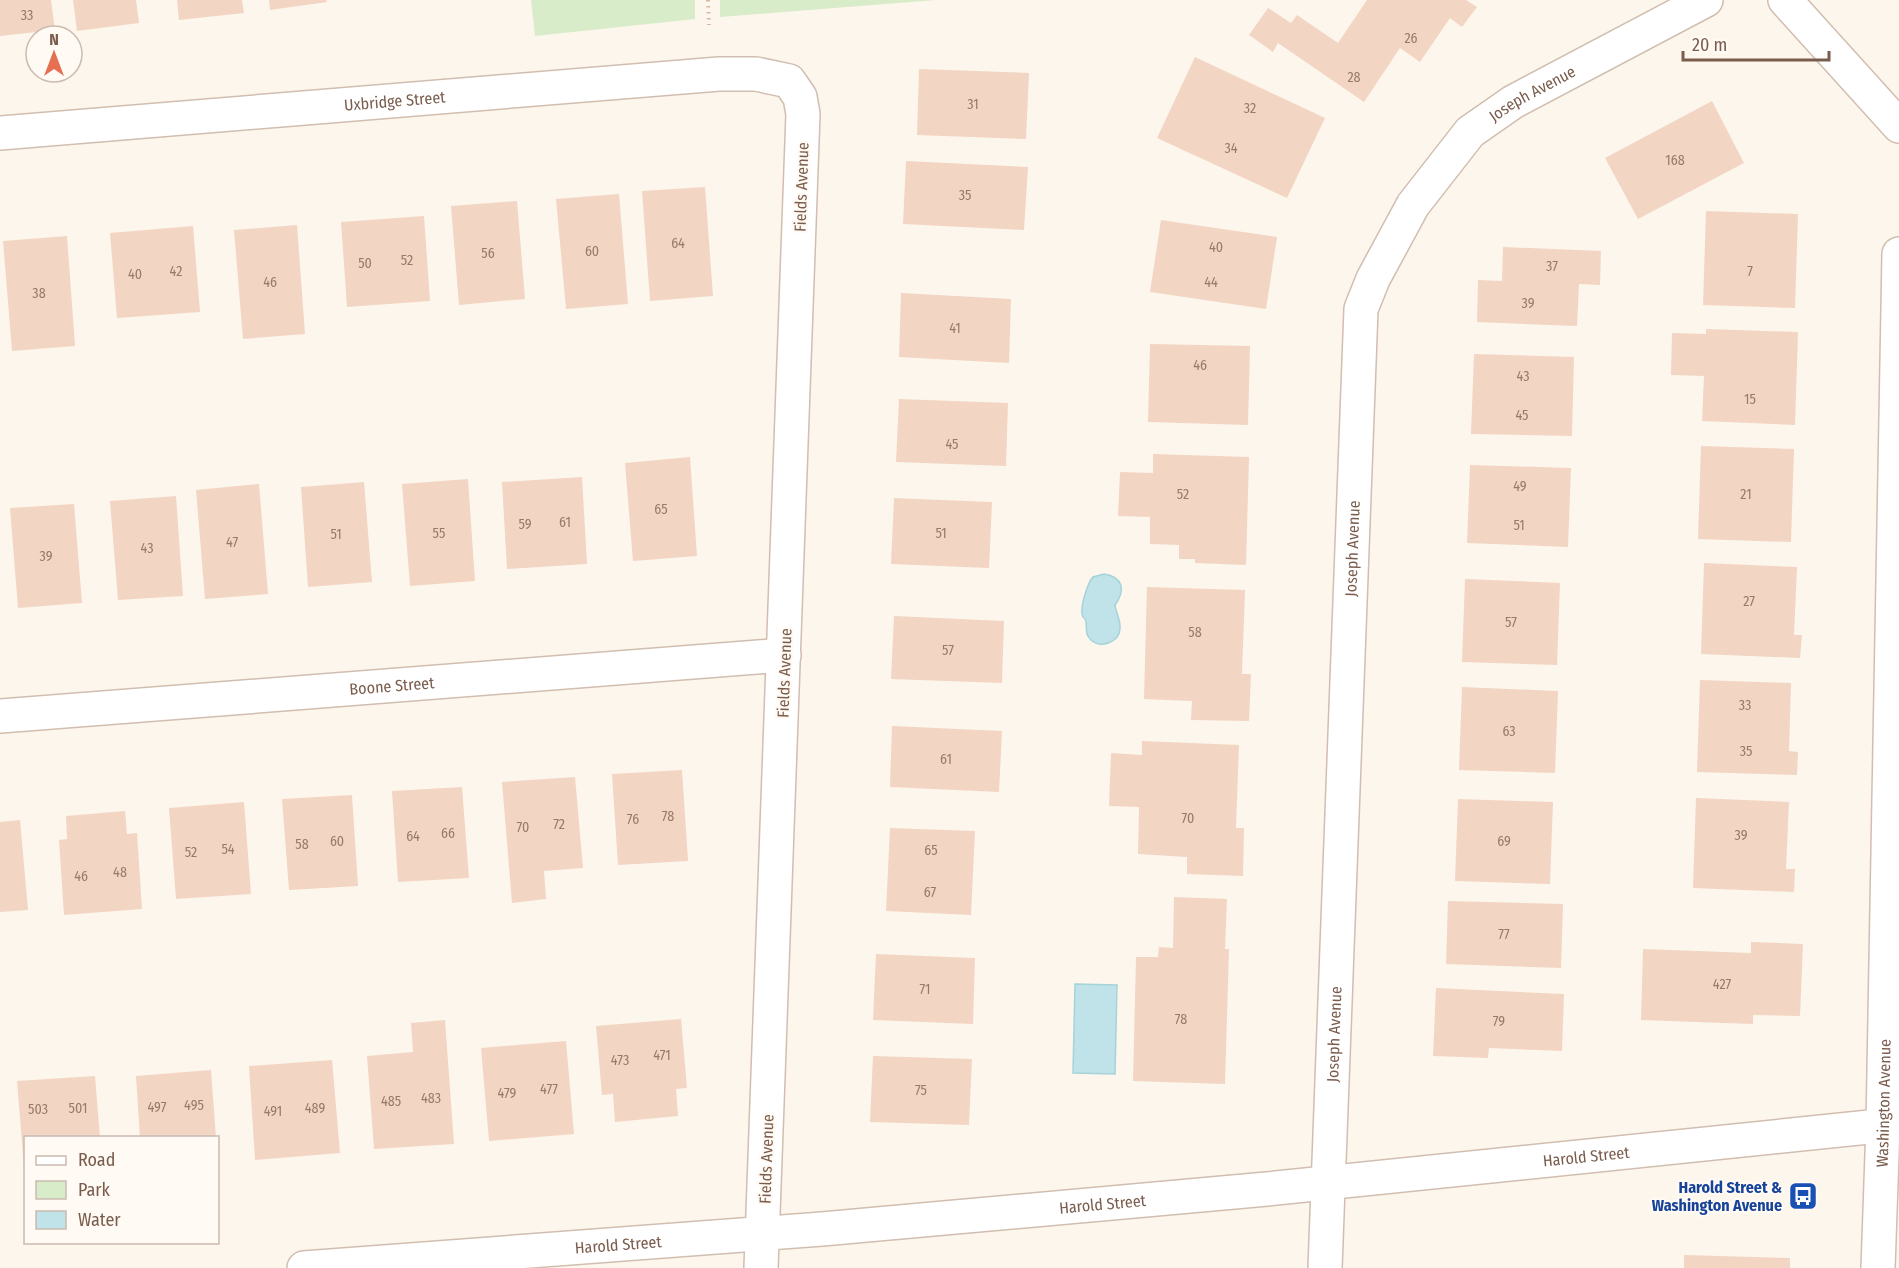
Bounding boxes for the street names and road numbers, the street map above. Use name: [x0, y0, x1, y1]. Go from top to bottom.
street label: Joseph Avenue: [1485, 62, 1579, 126]
street label: Uxbridge Street: [343, 87, 447, 115]
street label: Fields Avenue: [790, 142, 813, 232]
street label: Joseph Avenue: [1341, 500, 1364, 597]
street label: Fields Avenue: [773, 628, 796, 718]
street label: Boone Street: [349, 673, 436, 699]
street label: Joseph Avenue: [1323, 986, 1346, 1083]
street label: Washington Avenue: [1873, 1039, 1895, 1168]
street label: Fields Avenue: [755, 1114, 778, 1204]
street label: Harold Street: [1542, 1143, 1631, 1171]
street label: Harold Street: [1058, 1191, 1147, 1218]
street label: Harold Street: [574, 1232, 663, 1258]

